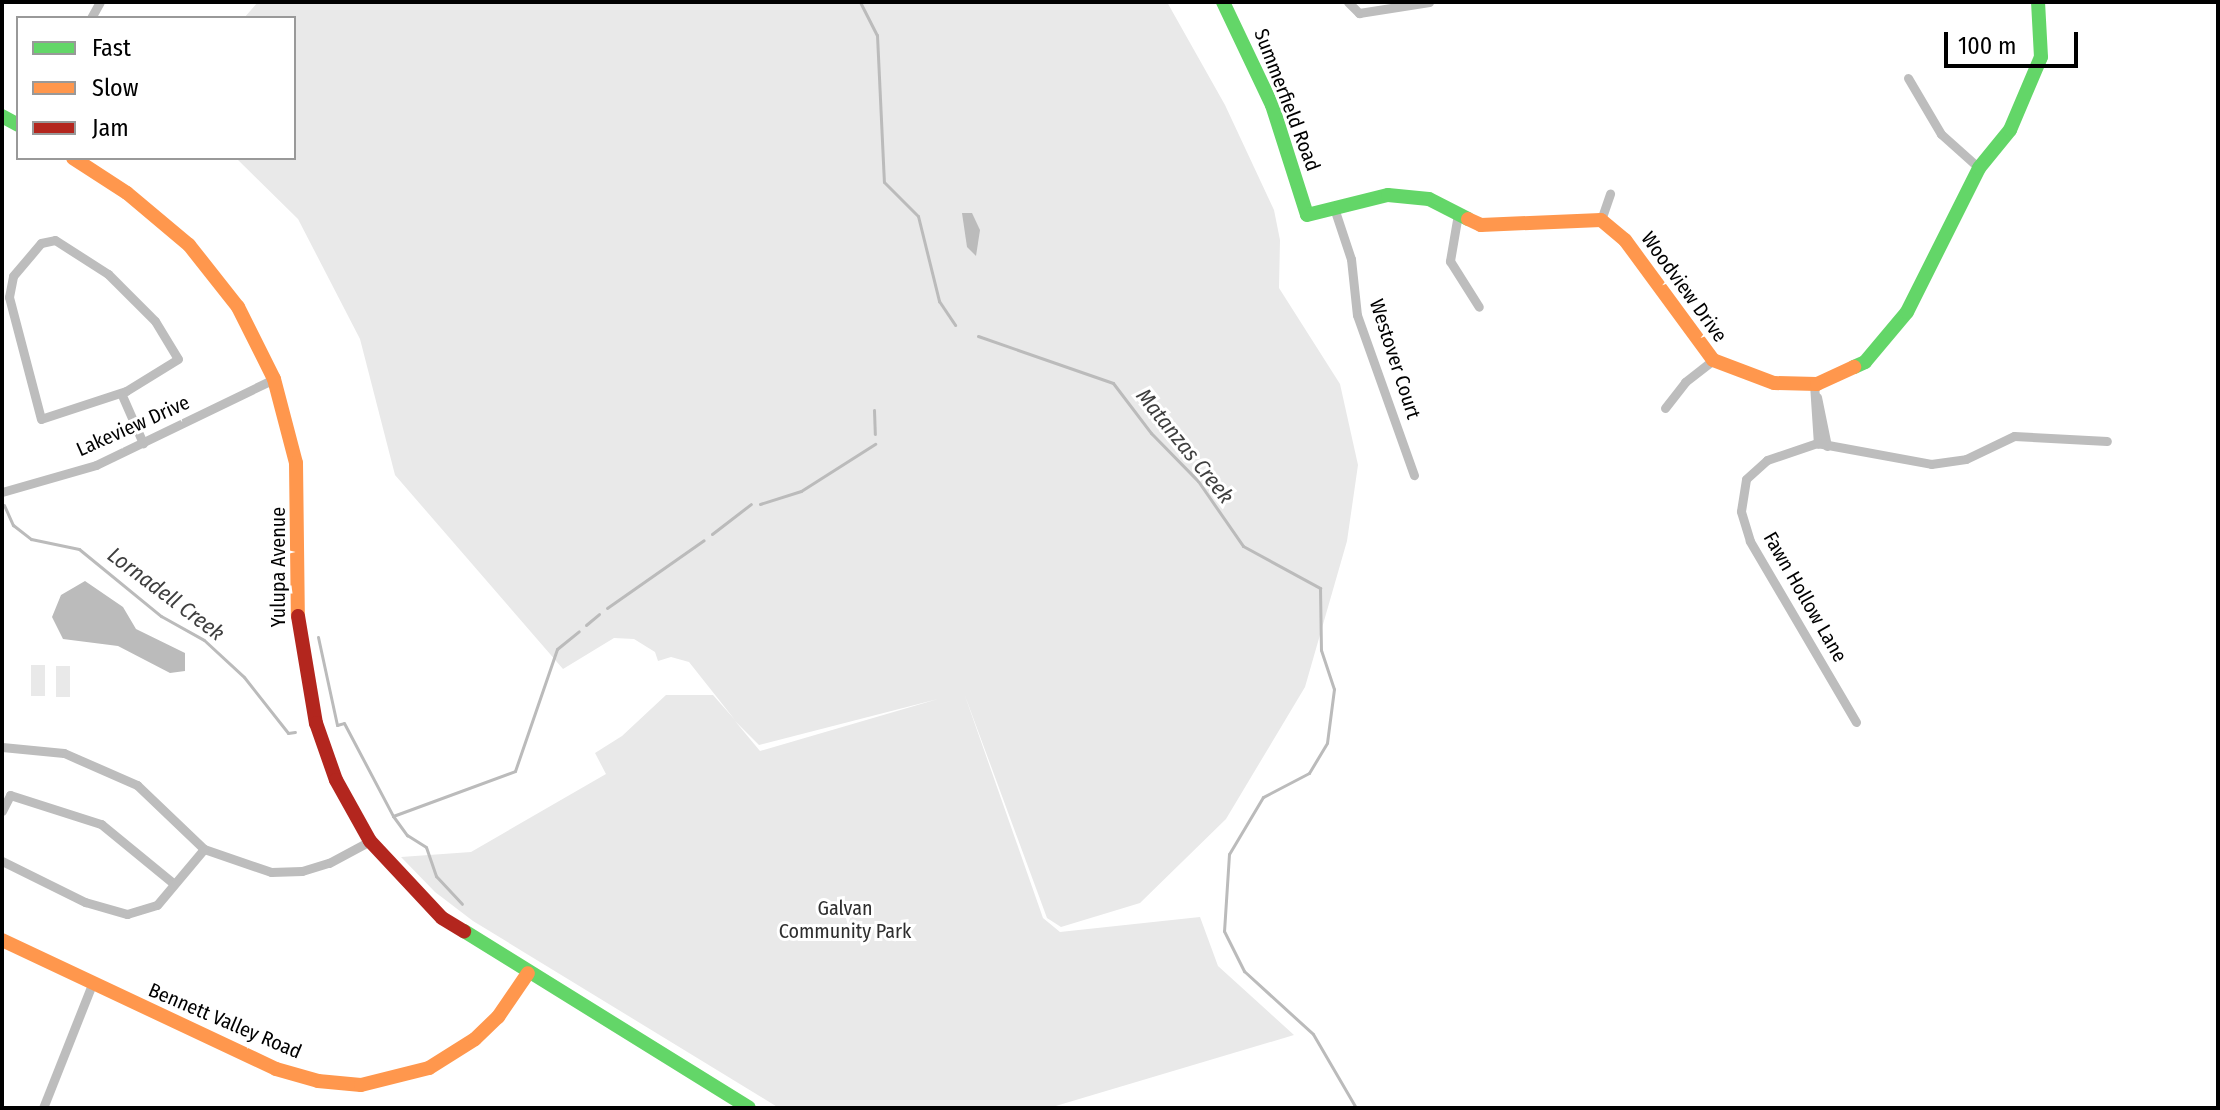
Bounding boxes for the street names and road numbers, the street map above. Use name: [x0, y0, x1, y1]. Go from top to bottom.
street label: Summerfield Road: [1249, 25, 1325, 175]
street label: Woodview Drive: [1636, 227, 1732, 347]
street label: Westover Court: [1364, 296, 1426, 422]
street label: Lakeview Drive: [73, 390, 193, 462]
street label: Yulupa Avenue: [266, 507, 290, 627]
street label: Fawn Hollow Lane: [1758, 528, 1852, 666]
street label: Bennett Valley Road: [145, 978, 305, 1064]

